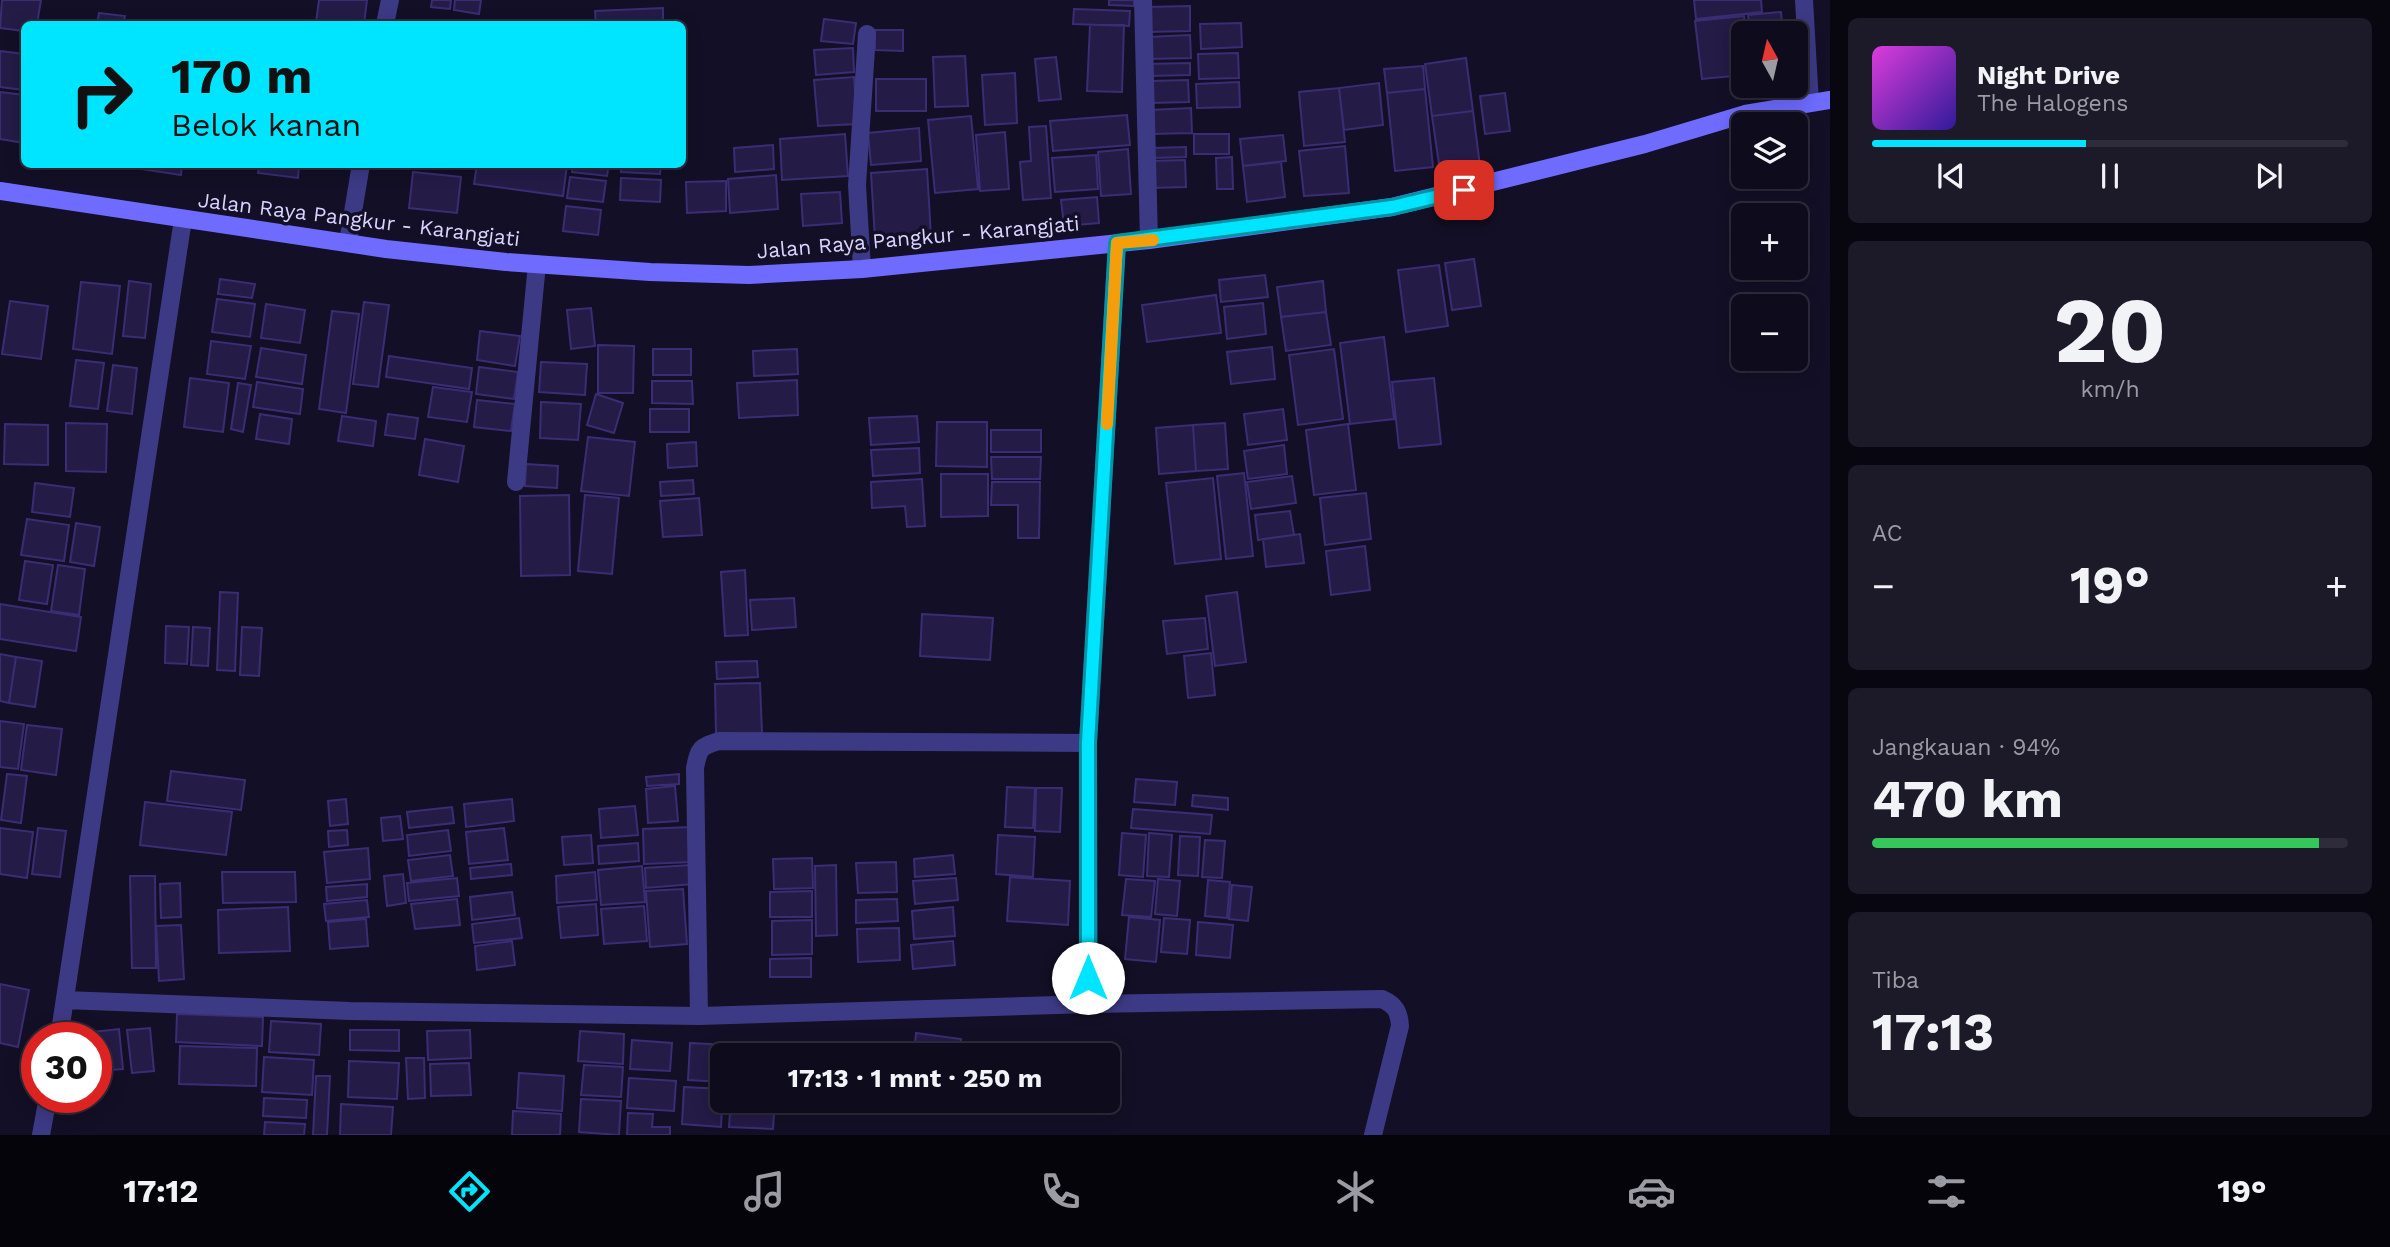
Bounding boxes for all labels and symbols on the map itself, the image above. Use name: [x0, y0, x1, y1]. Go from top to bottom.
north arrow: [1731, 21, 1808, 98]
pin: [1434, 160, 1494, 220]
street label: Jalan Raya Pangkur - Karangjati: [197, 187, 521, 251]
street label: Jalan Raya Pangkur - Karangjati: [755, 210, 1081, 264]
position arrow: [1051, 941, 1125, 1015]
speed limit sign: 30: [21, 1022, 112, 1113]

